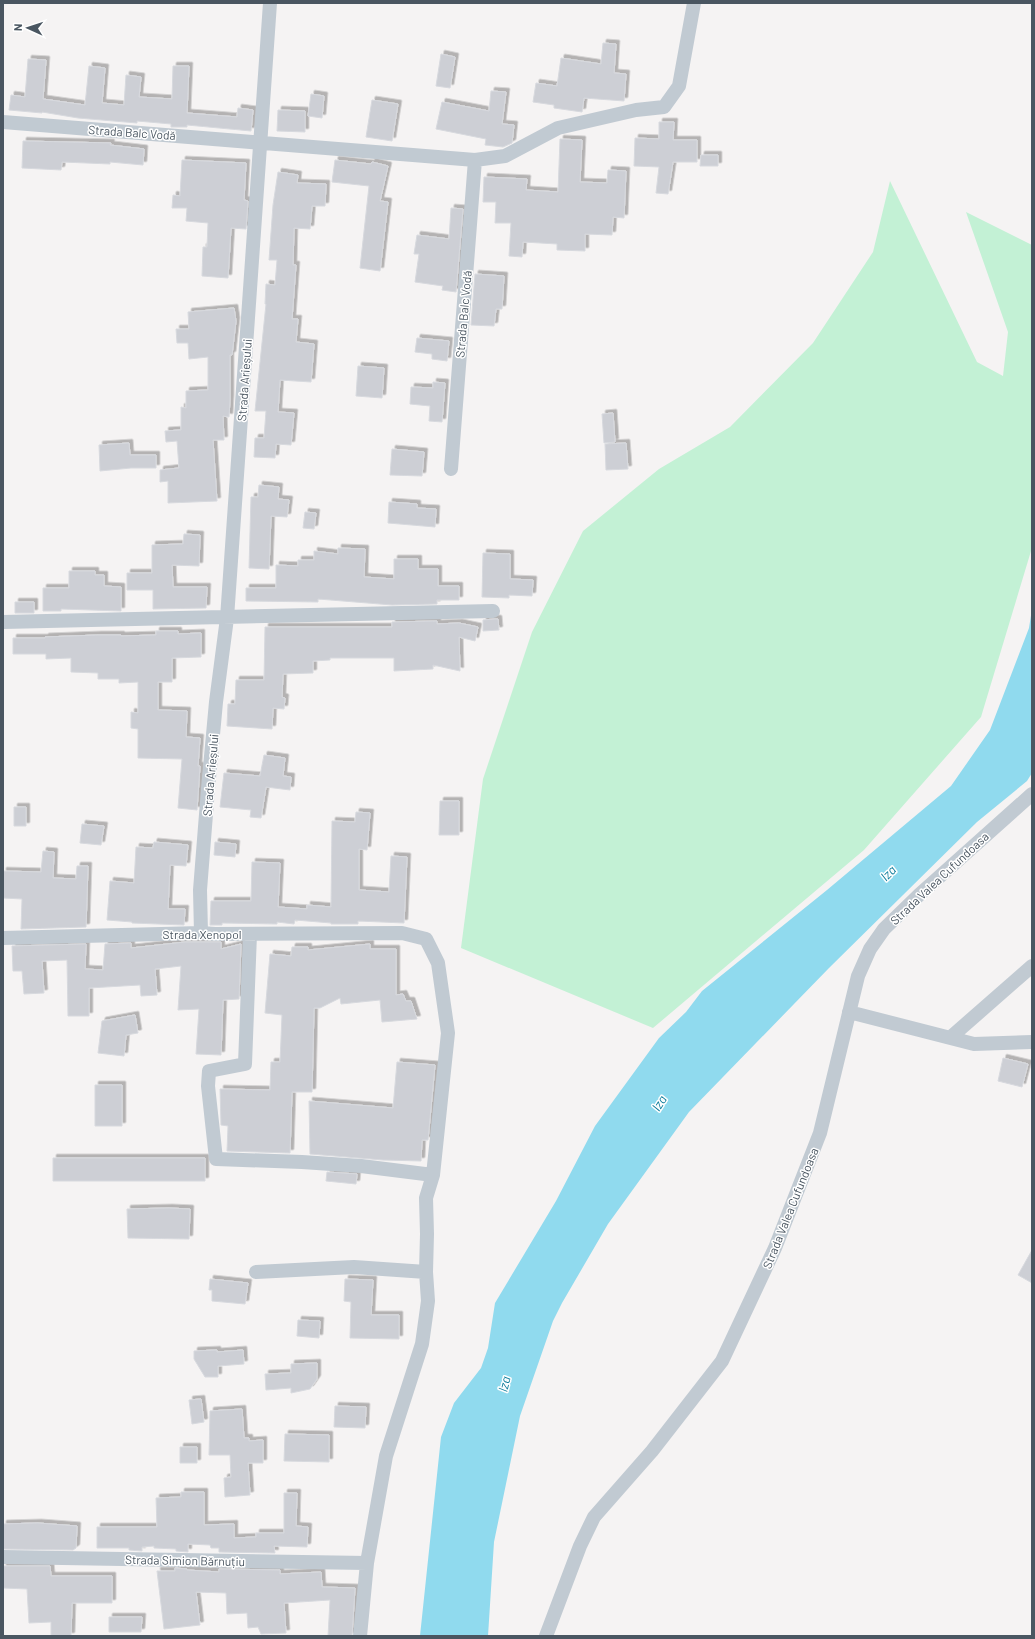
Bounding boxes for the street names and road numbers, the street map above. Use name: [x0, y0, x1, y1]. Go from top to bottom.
street label: Strada Balc Vodă: [88, 122, 176, 142]
street label: Strada Balc Vodă: [452, 270, 474, 358]
street label: Strada Arieșului: [234, 338, 254, 422]
street label: Strada Arieșului: [199, 733, 221, 817]
street label: Strada Valea Cufundoasa: [887, 829, 991, 927]
street label: Strada Xenopol: [163, 927, 241, 941]
street label: Strada Valea Cufundoasa: [759, 1146, 821, 1270]
street label: Strada Simion Bărnuțiu: [125, 1552, 245, 1568]

